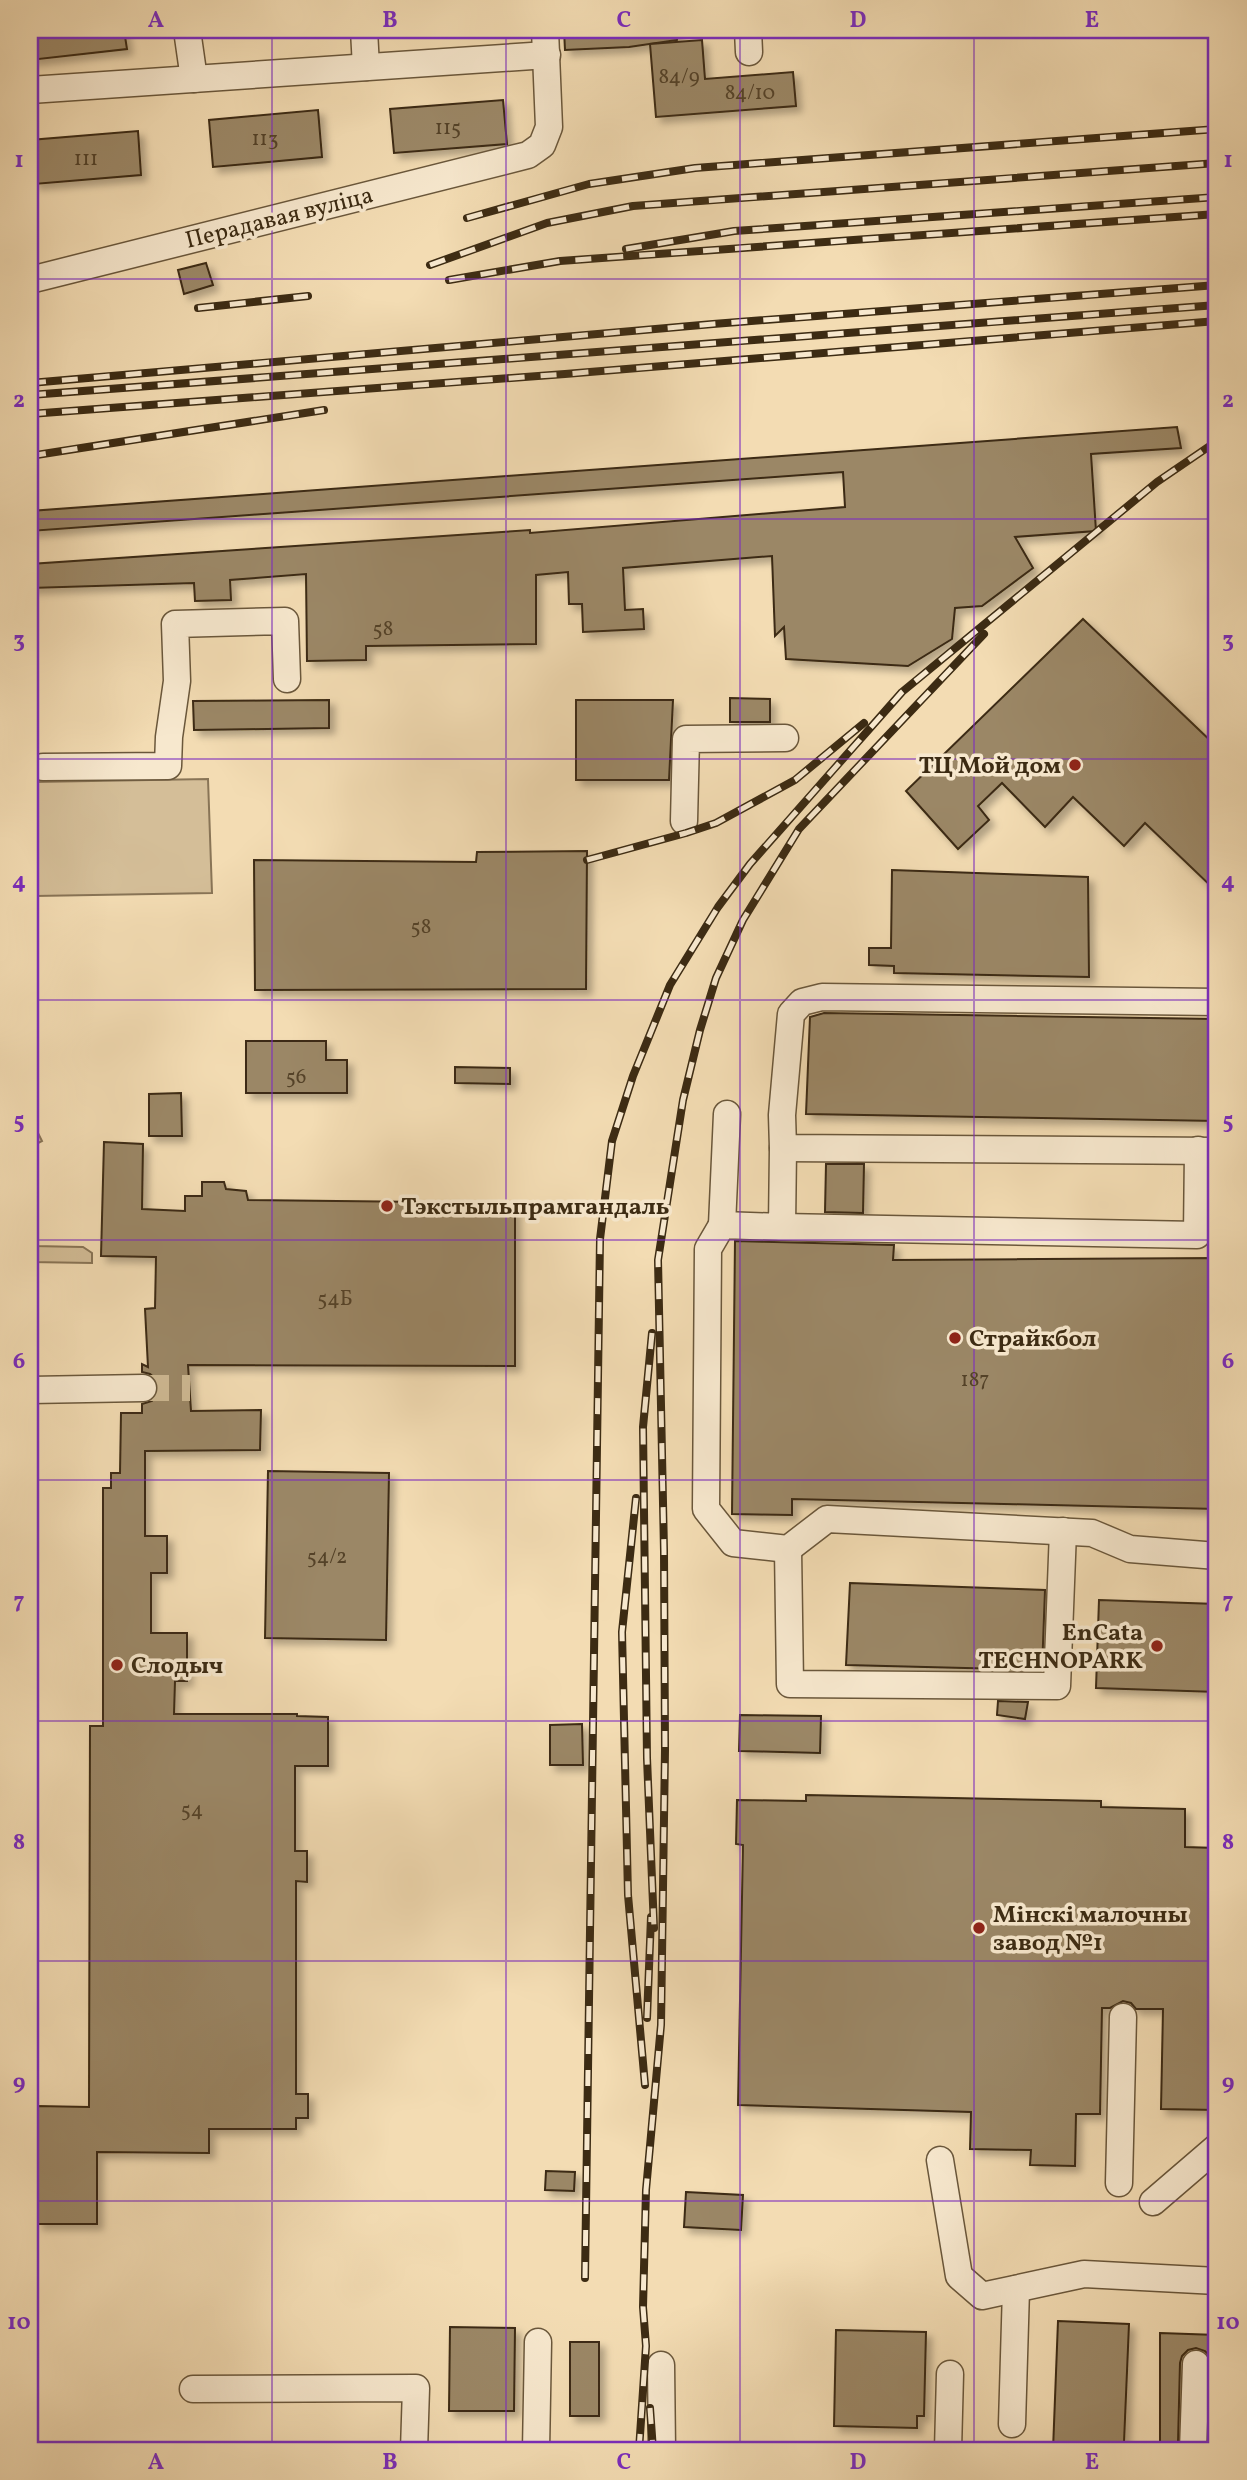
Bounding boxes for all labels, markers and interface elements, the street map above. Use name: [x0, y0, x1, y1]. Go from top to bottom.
text: A: [148, 5, 164, 37]
text: B: [382, 5, 398, 37]
text: C: [617, 5, 631, 37]
text: D: [850, 5, 867, 37]
text: E: [1085, 5, 1099, 37]
house number: 84/9: [658, 63, 700, 92]
house number: 84/10: [725, 79, 775, 108]
house number: 115: [435, 114, 461, 143]
house number: 113: [251, 125, 279, 154]
text: 1: [14, 145, 24, 177]
house number: 111: [74, 145, 98, 174]
text: 1: [1223, 145, 1233, 177]
street label: Перадавая вуліца: [182, 179, 377, 259]
text: 2: [13, 385, 25, 417]
text: 2: [1222, 385, 1234, 417]
house number: 58: [373, 615, 393, 644]
text: 3: [13, 625, 25, 657]
text: 3: [1222, 625, 1234, 657]
place label: ТЦ Мой дом: [918, 750, 1061, 784]
marker: ТЦ Мой дом: [1067, 757, 1083, 773]
text: 4: [12, 866, 26, 898]
text: 4: [1221, 866, 1235, 898]
house number: 58: [411, 913, 431, 942]
house number: 56: [286, 1063, 306, 1092]
text: 5: [13, 1106, 25, 1138]
text: 5: [1222, 1106, 1234, 1138]
place label: Тэкстыльпрамгандаль: [401, 1191, 670, 1225]
marker: Тэкстыльпрамгандаль: [379, 1198, 395, 1214]
house number: 54Б: [317, 1285, 353, 1314]
place label: Страйкбол: [969, 1323, 1096, 1357]
marker: Страйкбол: [947, 1330, 963, 1346]
text: 6: [13, 1346, 25, 1378]
text: 6: [1222, 1346, 1234, 1378]
house number: 187: [960, 1366, 990, 1395]
house number: 54/2: [307, 1543, 347, 1572]
text: 7: [14, 1586, 25, 1618]
text: 7: [1223, 1586, 1234, 1618]
place label: EnCata TECHNOPARK: [978, 1617, 1144, 1679]
marker: EnCata TECHNOPARK: [1149, 1638, 1165, 1654]
place label: Слодыч: [131, 1650, 223, 1684]
marker: Слодыч: [109, 1657, 125, 1673]
house number: 54: [181, 1796, 203, 1825]
text: 8: [13, 1827, 25, 1859]
text: 8: [1222, 1827, 1234, 1859]
place label: Мінскі малочны завод №1: [993, 1899, 1187, 1961]
marker: Мінскі малочны завод №1: [971, 1920, 987, 1936]
text: 9: [13, 2067, 25, 2099]
text: 9: [1222, 2067, 1234, 2099]
text: 10: [7, 2307, 31, 2339]
text: 10: [1216, 2307, 1240, 2339]
text: A: [148, 2447, 164, 2479]
text: B: [382, 2447, 398, 2479]
text: C: [617, 2447, 631, 2479]
text: D: [850, 2447, 867, 2479]
text: E: [1085, 2447, 1099, 2479]

